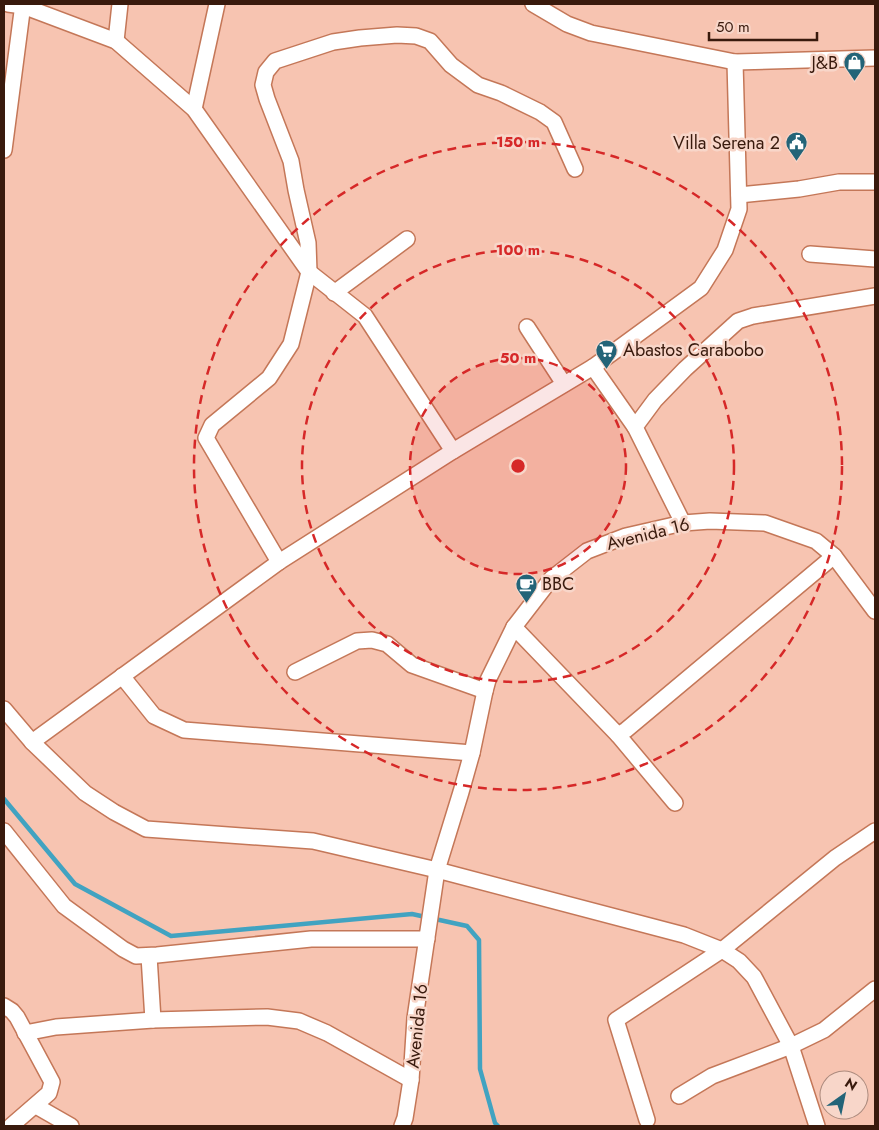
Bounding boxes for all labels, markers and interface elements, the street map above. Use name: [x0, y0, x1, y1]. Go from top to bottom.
scale bar: [709, 10, 816, 42]
text: 50 m: [716, 16, 750, 38]
place label: J&B: [809, 50, 838, 76]
shop icon: J&B: [842, 51, 866, 82]
place label: Villa Serena 2: [673, 130, 780, 156]
text: 150 m: [496, 131, 540, 153]
public building icon: Villa Serena 2: [784, 131, 808, 162]
text: 100 m: [496, 239, 540, 261]
place label: Abastos Carabobo: [623, 337, 764, 363]
supermarket icon: Abastos Carabobo: [595, 338, 619, 369]
text: 50 m: [500, 347, 536, 369]
centre of rings: [509, 457, 527, 475]
street label: Avenida 16: [604, 511, 692, 557]
place label: BBC: [542, 571, 574, 597]
cafe icon: BBC: [514, 572, 538, 603]
street label: Avenida 16: [400, 982, 434, 1070]
north arrow: [819, 1070, 869, 1120]
text: N: [841, 1073, 861, 1096]

